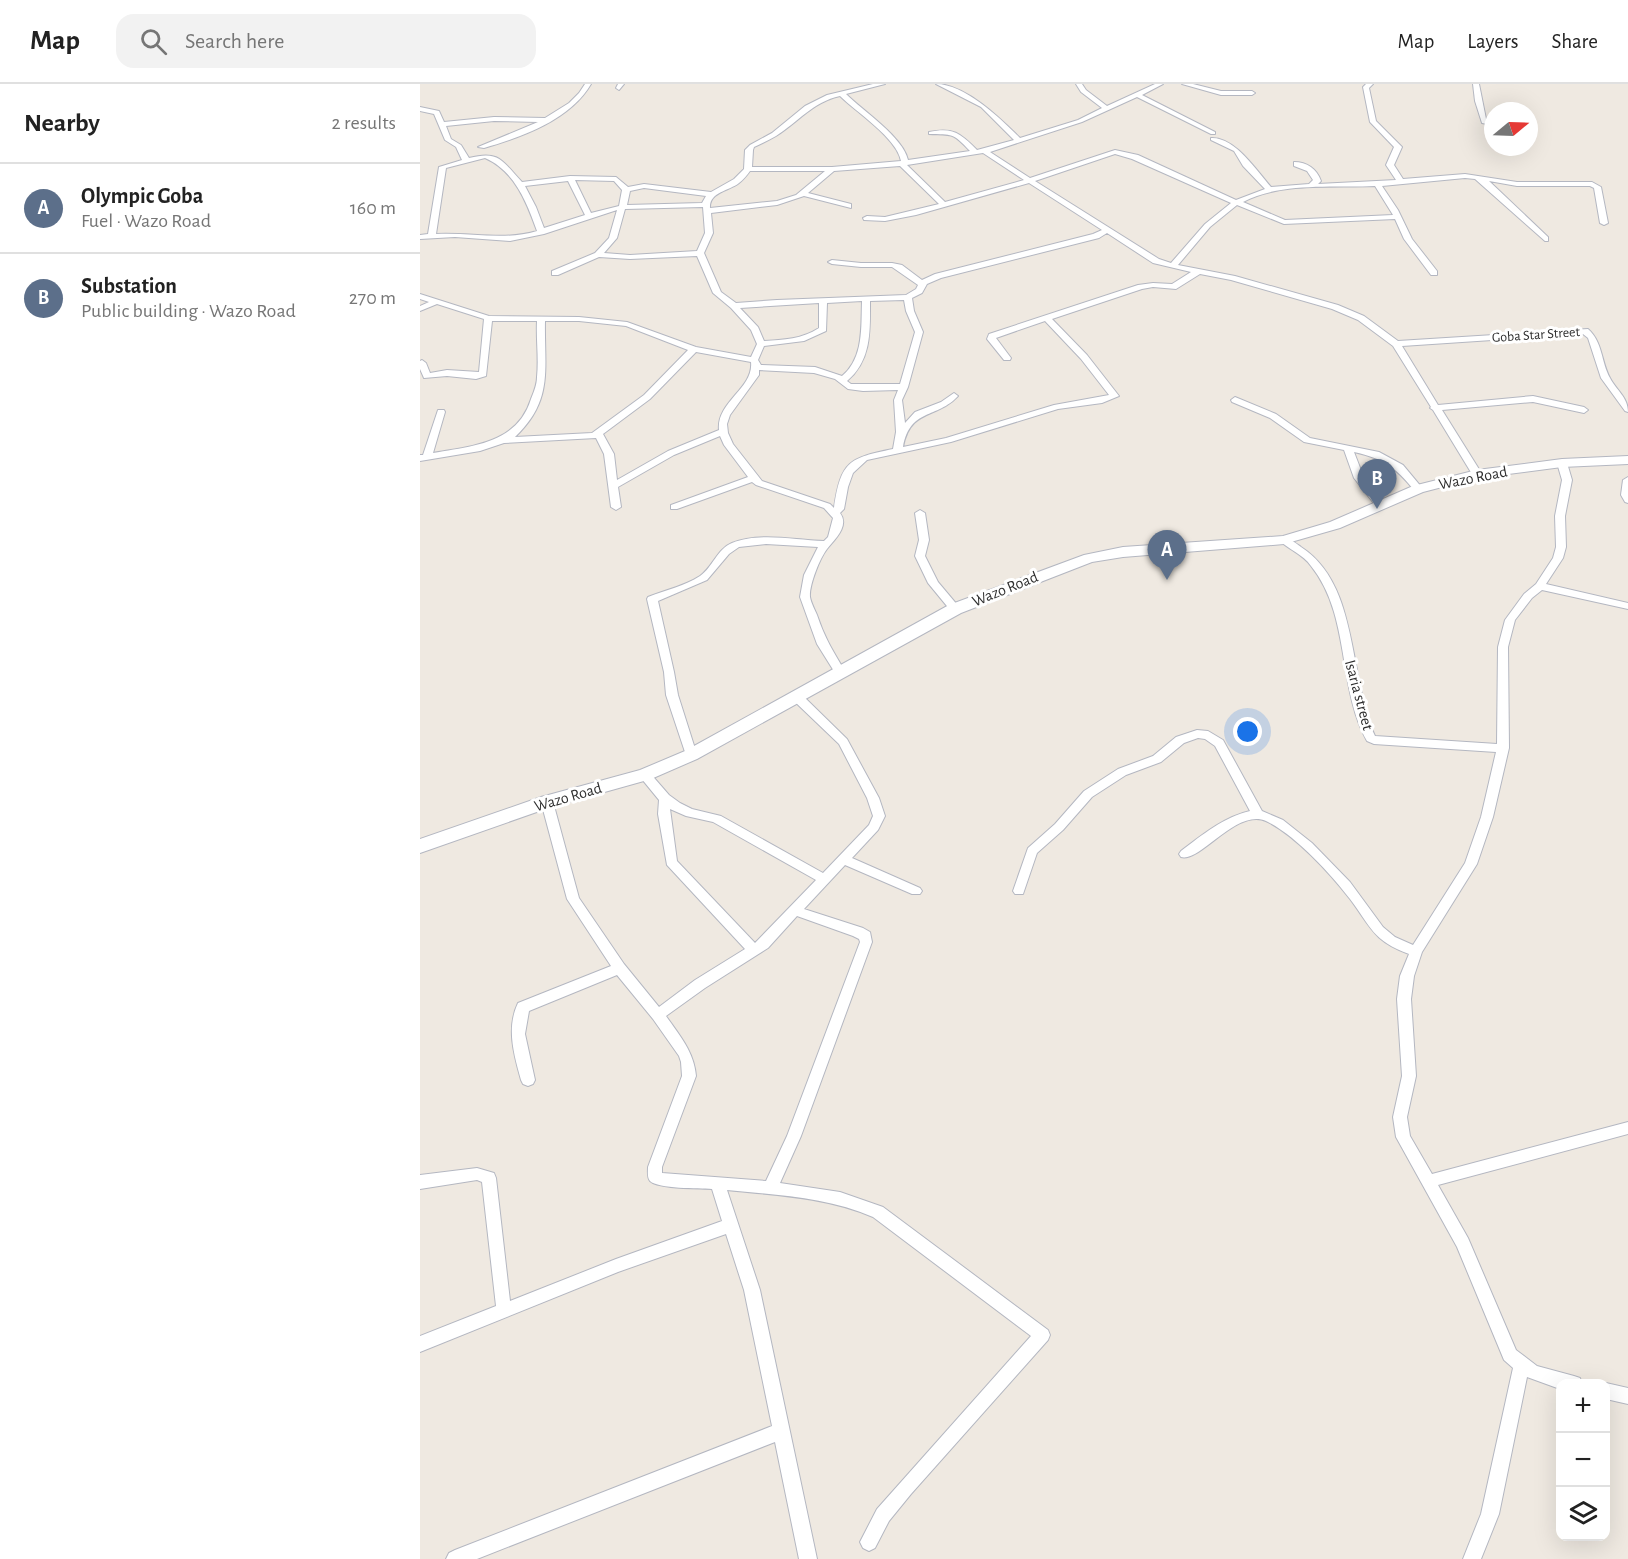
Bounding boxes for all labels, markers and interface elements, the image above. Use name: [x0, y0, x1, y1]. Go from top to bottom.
search box: [116, 14, 536, 68]
icon: search: [137, 25, 170, 58]
text: Map: [30, 27, 80, 55]
text: Search here: [185, 30, 284, 52]
text: Map: [1398, 31, 1434, 52]
text: Layers: [1467, 31, 1518, 52]
text: Share: [1551, 31, 1598, 52]
north arrow: [1484, 102, 1538, 156]
text: Nearby: [24, 110, 100, 136]
text: 2 results: [332, 113, 396, 133]
text: Olympic Goba: [81, 185, 203, 207]
text: A: [38, 198, 50, 218]
text: 160 m: [350, 198, 396, 218]
text: Fuel · Wazo Road: [81, 211, 211, 231]
text: Substation: [81, 275, 177, 297]
text: B: [38, 288, 49, 308]
text: 270 m: [349, 288, 396, 308]
text: Public building · Wazo Road: [81, 301, 296, 321]
street label: Goba Star Street: [1492, 325, 1581, 345]
pin: B: [1358, 460, 1396, 509]
street label: Wazo Road: [1437, 464, 1509, 492]
pin: A: [1148, 530, 1186, 580]
street label: Wazo Road: [970, 569, 1040, 609]
street label: Isaria street: [1342, 658, 1376, 732]
your location: [1233, 717, 1262, 746]
street label: Wazo Road: [532, 780, 604, 814]
map controls: [1556, 1379, 1610, 1541]
button: +: [1556, 1379, 1610, 1433]
button: −: [1556, 1433, 1610, 1487]
button: layers: [1556, 1487, 1610, 1541]

